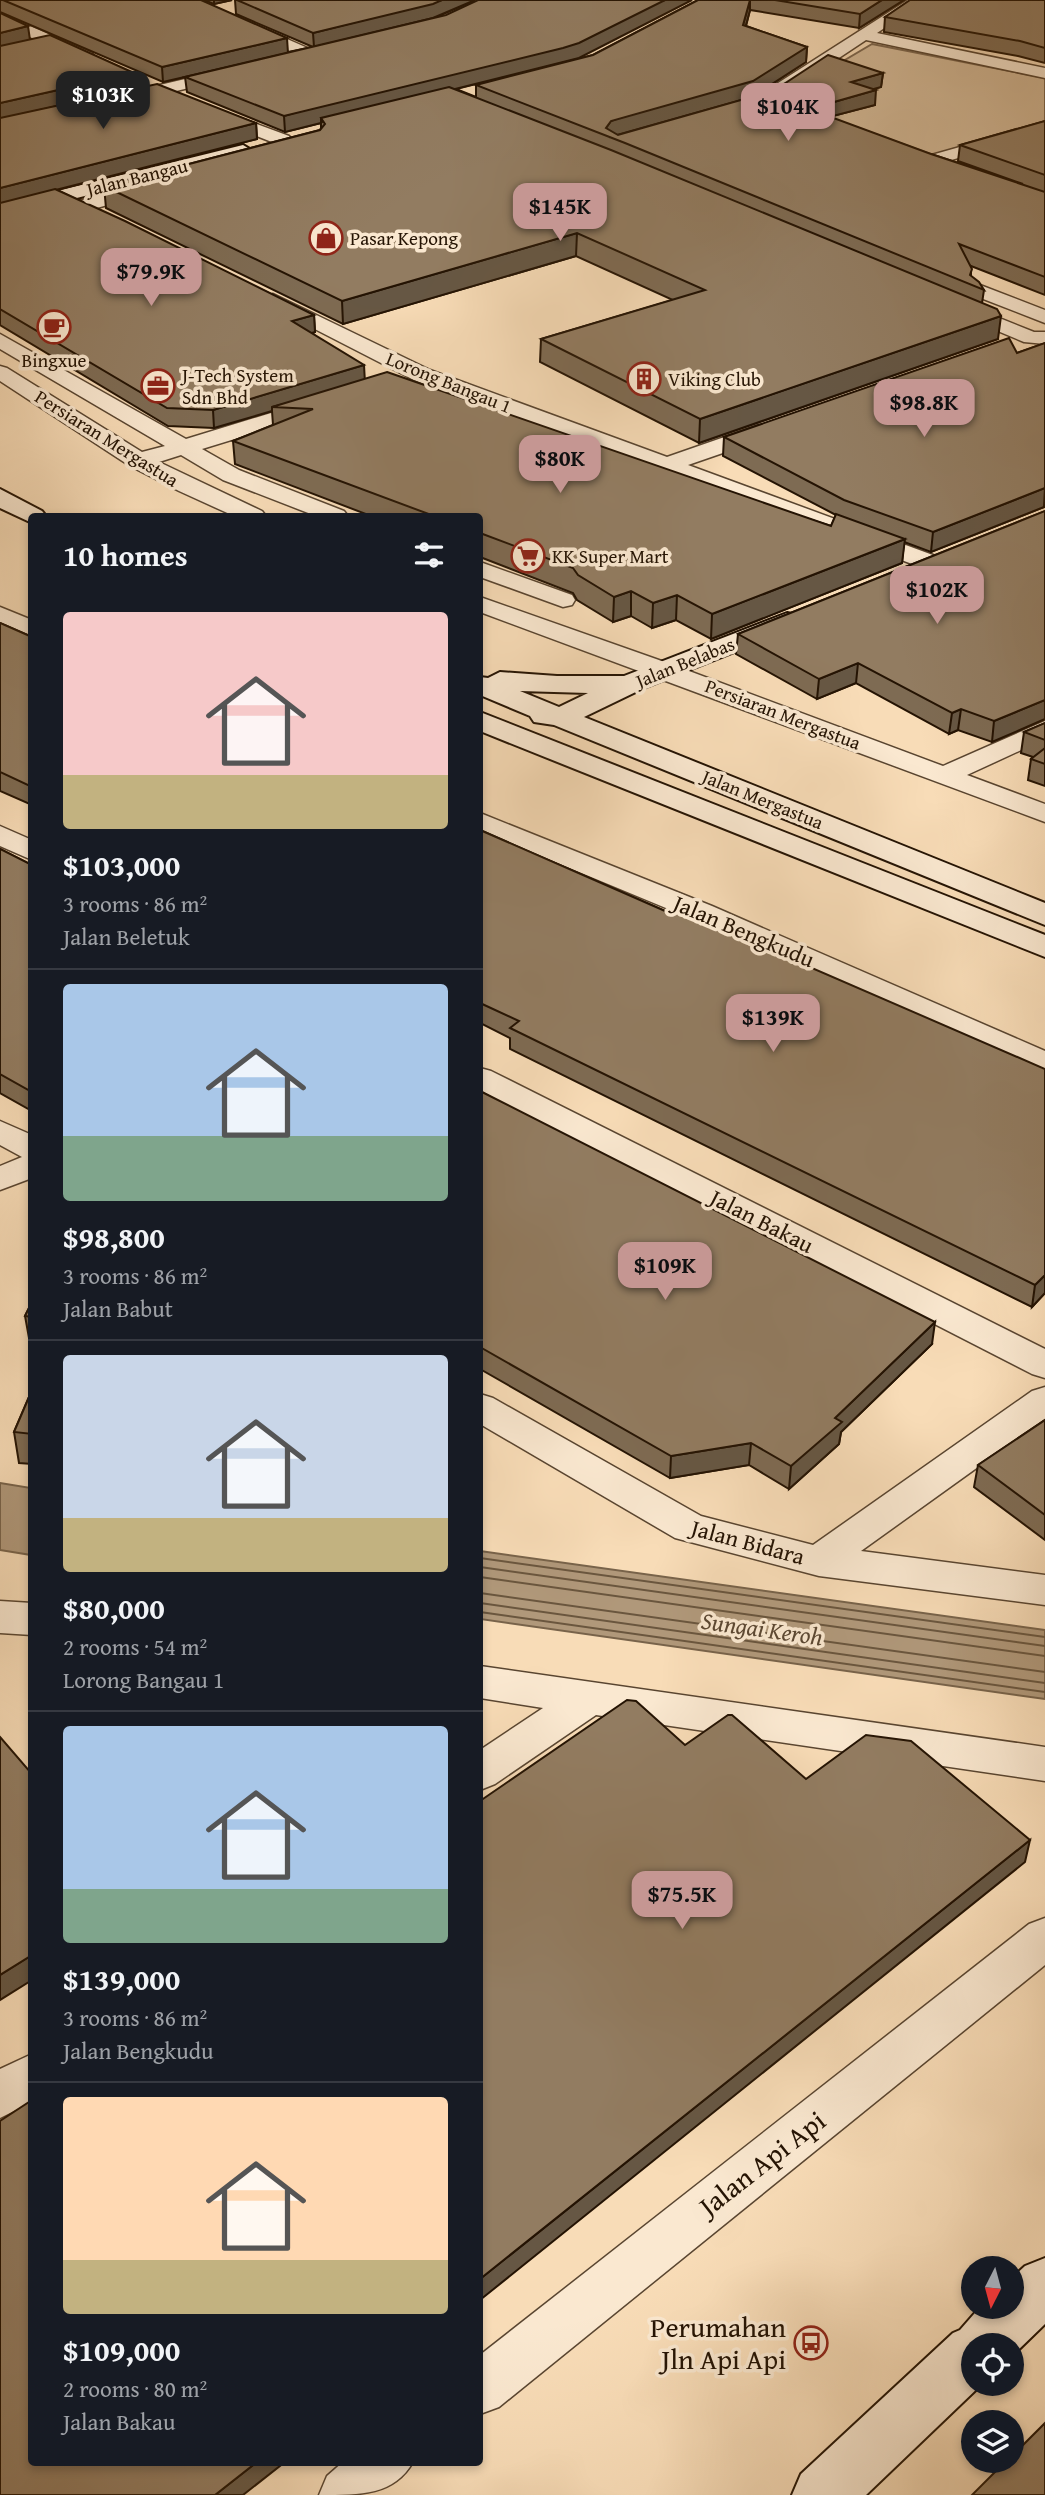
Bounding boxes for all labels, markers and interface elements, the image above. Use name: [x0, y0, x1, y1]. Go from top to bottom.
pin: $103K: [54, 72, 152, 131]
text: $103K: [72, 77, 134, 110]
pin: $104K: [739, 83, 837, 143]
text: $104K: [757, 89, 819, 122]
street label: Jalan Bangau: [82, 151, 191, 204]
pin: $145K: [511, 184, 609, 243]
text: $145K: [529, 189, 591, 222]
shop icon: Pasar Kepong: [307, 219, 345, 257]
place label: Pasar Kepong: [350, 224, 459, 252]
pin: $79.9K: [94, 248, 208, 308]
text: $79.9K: [117, 254, 185, 287]
cafe icon: Bingxue: [35, 308, 73, 346]
street label: Lorong Bangau 1: [382, 344, 516, 420]
place label: Bingxue: [21, 346, 87, 374]
building icon: Viking Club: [625, 360, 663, 398]
place label: J-Tech System Sdn Bhd: [180, 361, 294, 411]
place label: Viking Club: [668, 365, 761, 393]
office icon: J-Tech System Sdn Bhd: [139, 367, 177, 405]
pin: $98.8K: [867, 380, 981, 439]
street label: Persiaran Mergastua: [30, 383, 184, 493]
text: $98.8K: [890, 385, 958, 418]
pin: $80K: [519, 435, 601, 495]
text: $80K: [535, 441, 585, 474]
text: 10 homes: [63, 533, 188, 577]
icon: filters: [410, 536, 448, 574]
supermarket icon: KK Super Mart: [509, 537, 547, 575]
place label: KK Super Mart: [552, 542, 669, 570]
pin: $102K: [888, 566, 986, 626]
text: $102K: [906, 572, 968, 605]
street label: Jalan Belabas: [629, 629, 739, 695]
icon: home: [193, 658, 319, 784]
street label: Persiaran Mergastua: [701, 671, 865, 757]
street label: Jalan Mergastua: [696, 761, 828, 836]
text: $103,000: [63, 843, 180, 887]
street label: Jalan Bengkudu: [666, 885, 820, 975]
text: 3 rooms · 86 m²: [63, 887, 207, 920]
text: Jalan Beletuk: [63, 920, 190, 953]
pin: $139K: [724, 995, 822, 1054]
text: $139K: [742, 1000, 804, 1033]
icon: home: [193, 1030, 319, 1156]
street label: Jalan Bakau: [702, 1179, 820, 1261]
text: $98,800: [63, 1215, 165, 1259]
pin: $109K: [616, 1242, 714, 1302]
text: $109K: [634, 1248, 696, 1281]
text: 3 rooms · 86 m²: [63, 1259, 207, 1292]
text: Jalan Babut: [63, 1292, 173, 1325]
icon: home: [193, 1401, 319, 1527]
street label: Jalan Bidara: [685, 1510, 809, 1573]
text: $80,000: [63, 1586, 165, 1630]
water label: Sungai Keroh: [699, 1603, 825, 1654]
text: 2 rooms · 54 m²: [63, 1630, 207, 1663]
text: Lorong Bangau 1: [63, 1663, 224, 1696]
icon: home: [193, 1772, 319, 1898]
pin: $75.5K: [625, 1871, 739, 1931]
text: $75.5K: [648, 1877, 716, 1910]
text: $139,000: [63, 1957, 180, 2001]
text: 3 rooms · 86 m²: [63, 2001, 207, 2034]
text: Jalan Bengkudu: [63, 2034, 213, 2067]
street label: Jalan Api Api: [687, 2100, 834, 2227]
icon: home: [193, 2143, 319, 2269]
north arrow: [961, 2256, 1024, 2319]
map controls: [961, 2256, 1024, 2473]
place label: Perumahan Jln Api Api: [650, 2306, 786, 2379]
bus stop icon: Perumahan Jln Api Api: [792, 2324, 830, 2362]
text: $109,000: [63, 2328, 180, 2372]
button: locate: [961, 2333, 1024, 2396]
text: 2 rooms · 80 m²: [63, 2372, 207, 2405]
text: Jalan Bakau: [63, 2405, 175, 2438]
button: layers: [961, 2410, 1024, 2473]

